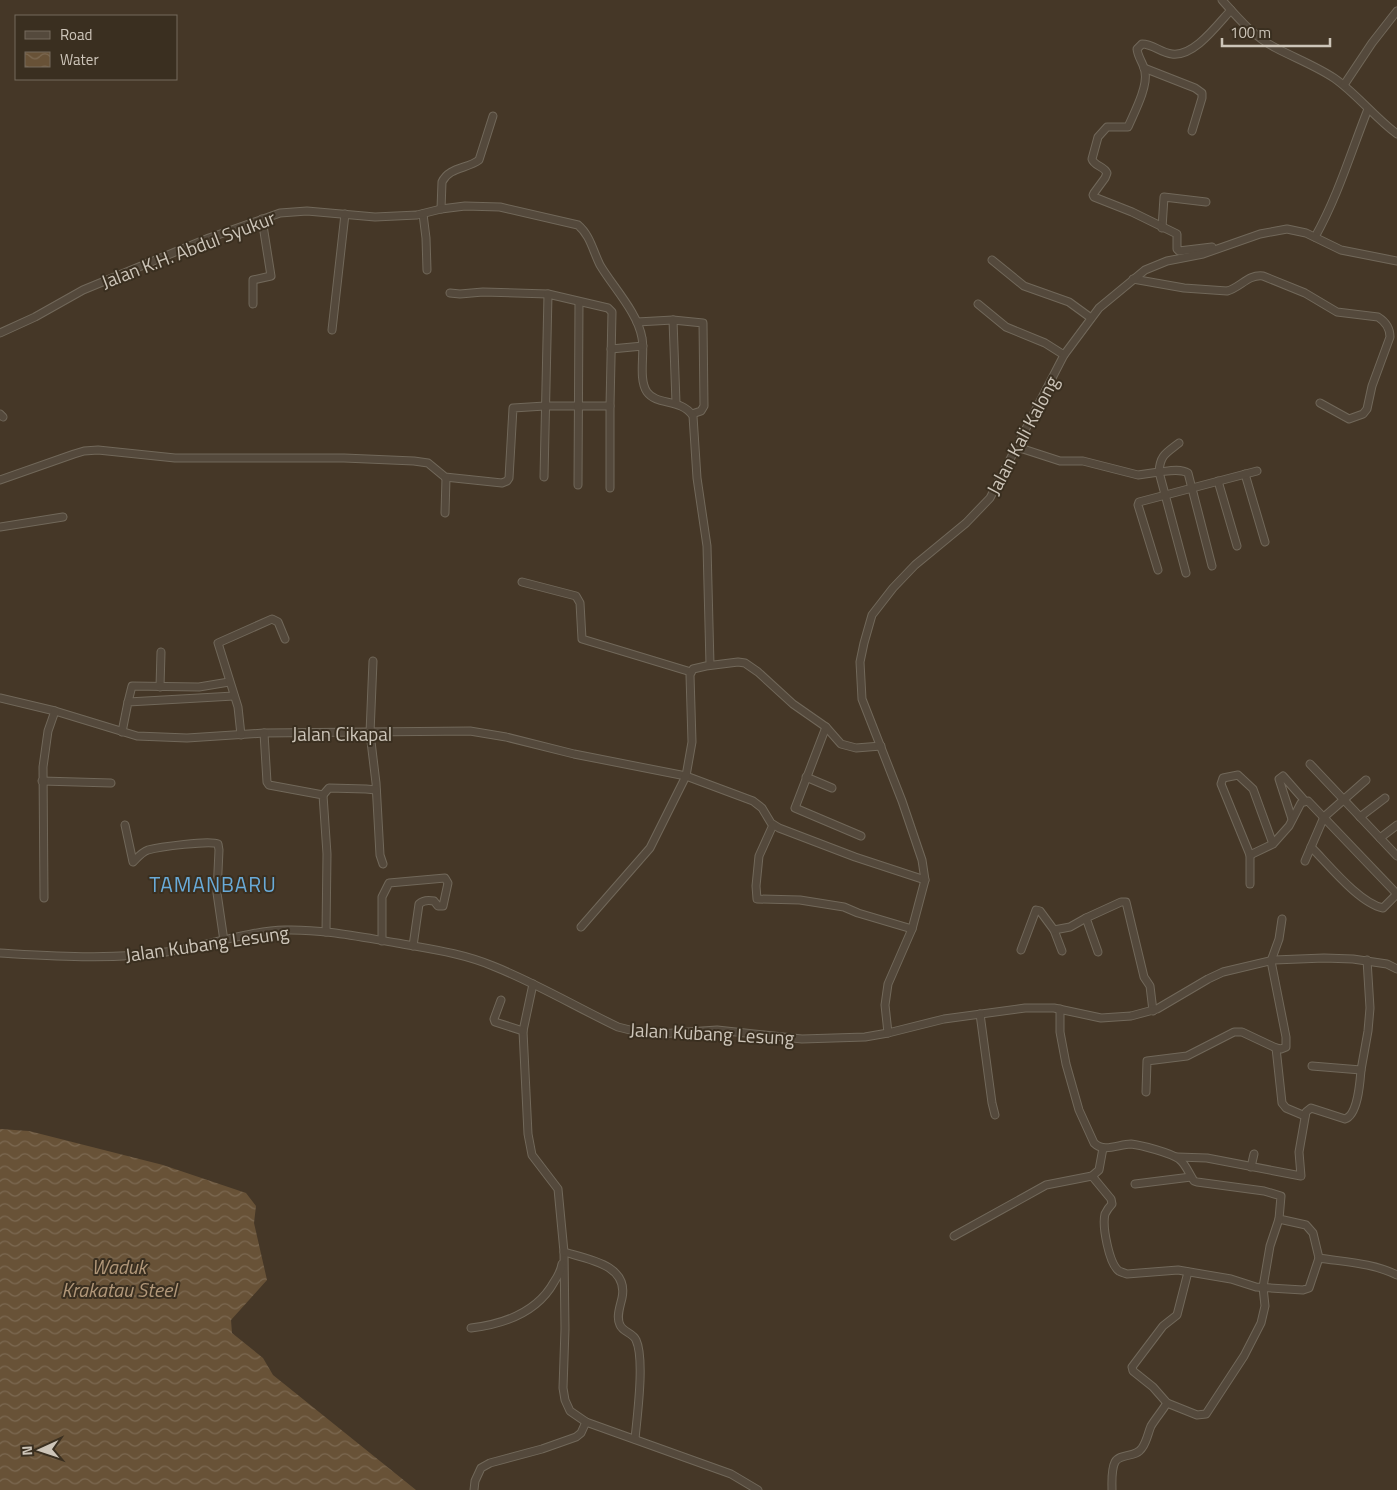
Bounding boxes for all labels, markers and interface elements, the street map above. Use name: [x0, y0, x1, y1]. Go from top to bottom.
legend: [15, 15, 178, 80]
scale bar: [1222, 15, 1330, 47]
text: 100 m: [1230, 21, 1271, 44]
text: Road: [60, 23, 92, 46]
text: Water: [60, 48, 99, 71]
street label: Jalan K.H. Abdul Syukur: [97, 202, 280, 296]
street label: Jalan Kali Kalong: [978, 370, 1066, 500]
street label: Jalan Cikapal: [292, 719, 392, 748]
district label: TAMANBARU: [149, 868, 277, 900]
street label: Jalan Kubang Lesung: [123, 917, 291, 969]
street label: Jalan Kubang Lesung: [629, 1014, 795, 1052]
water label: Waduk Krakatau Steel: [62, 1251, 179, 1305]
north arrow: [15, 1425, 65, 1475]
text: N: [16, 1445, 37, 1456]

